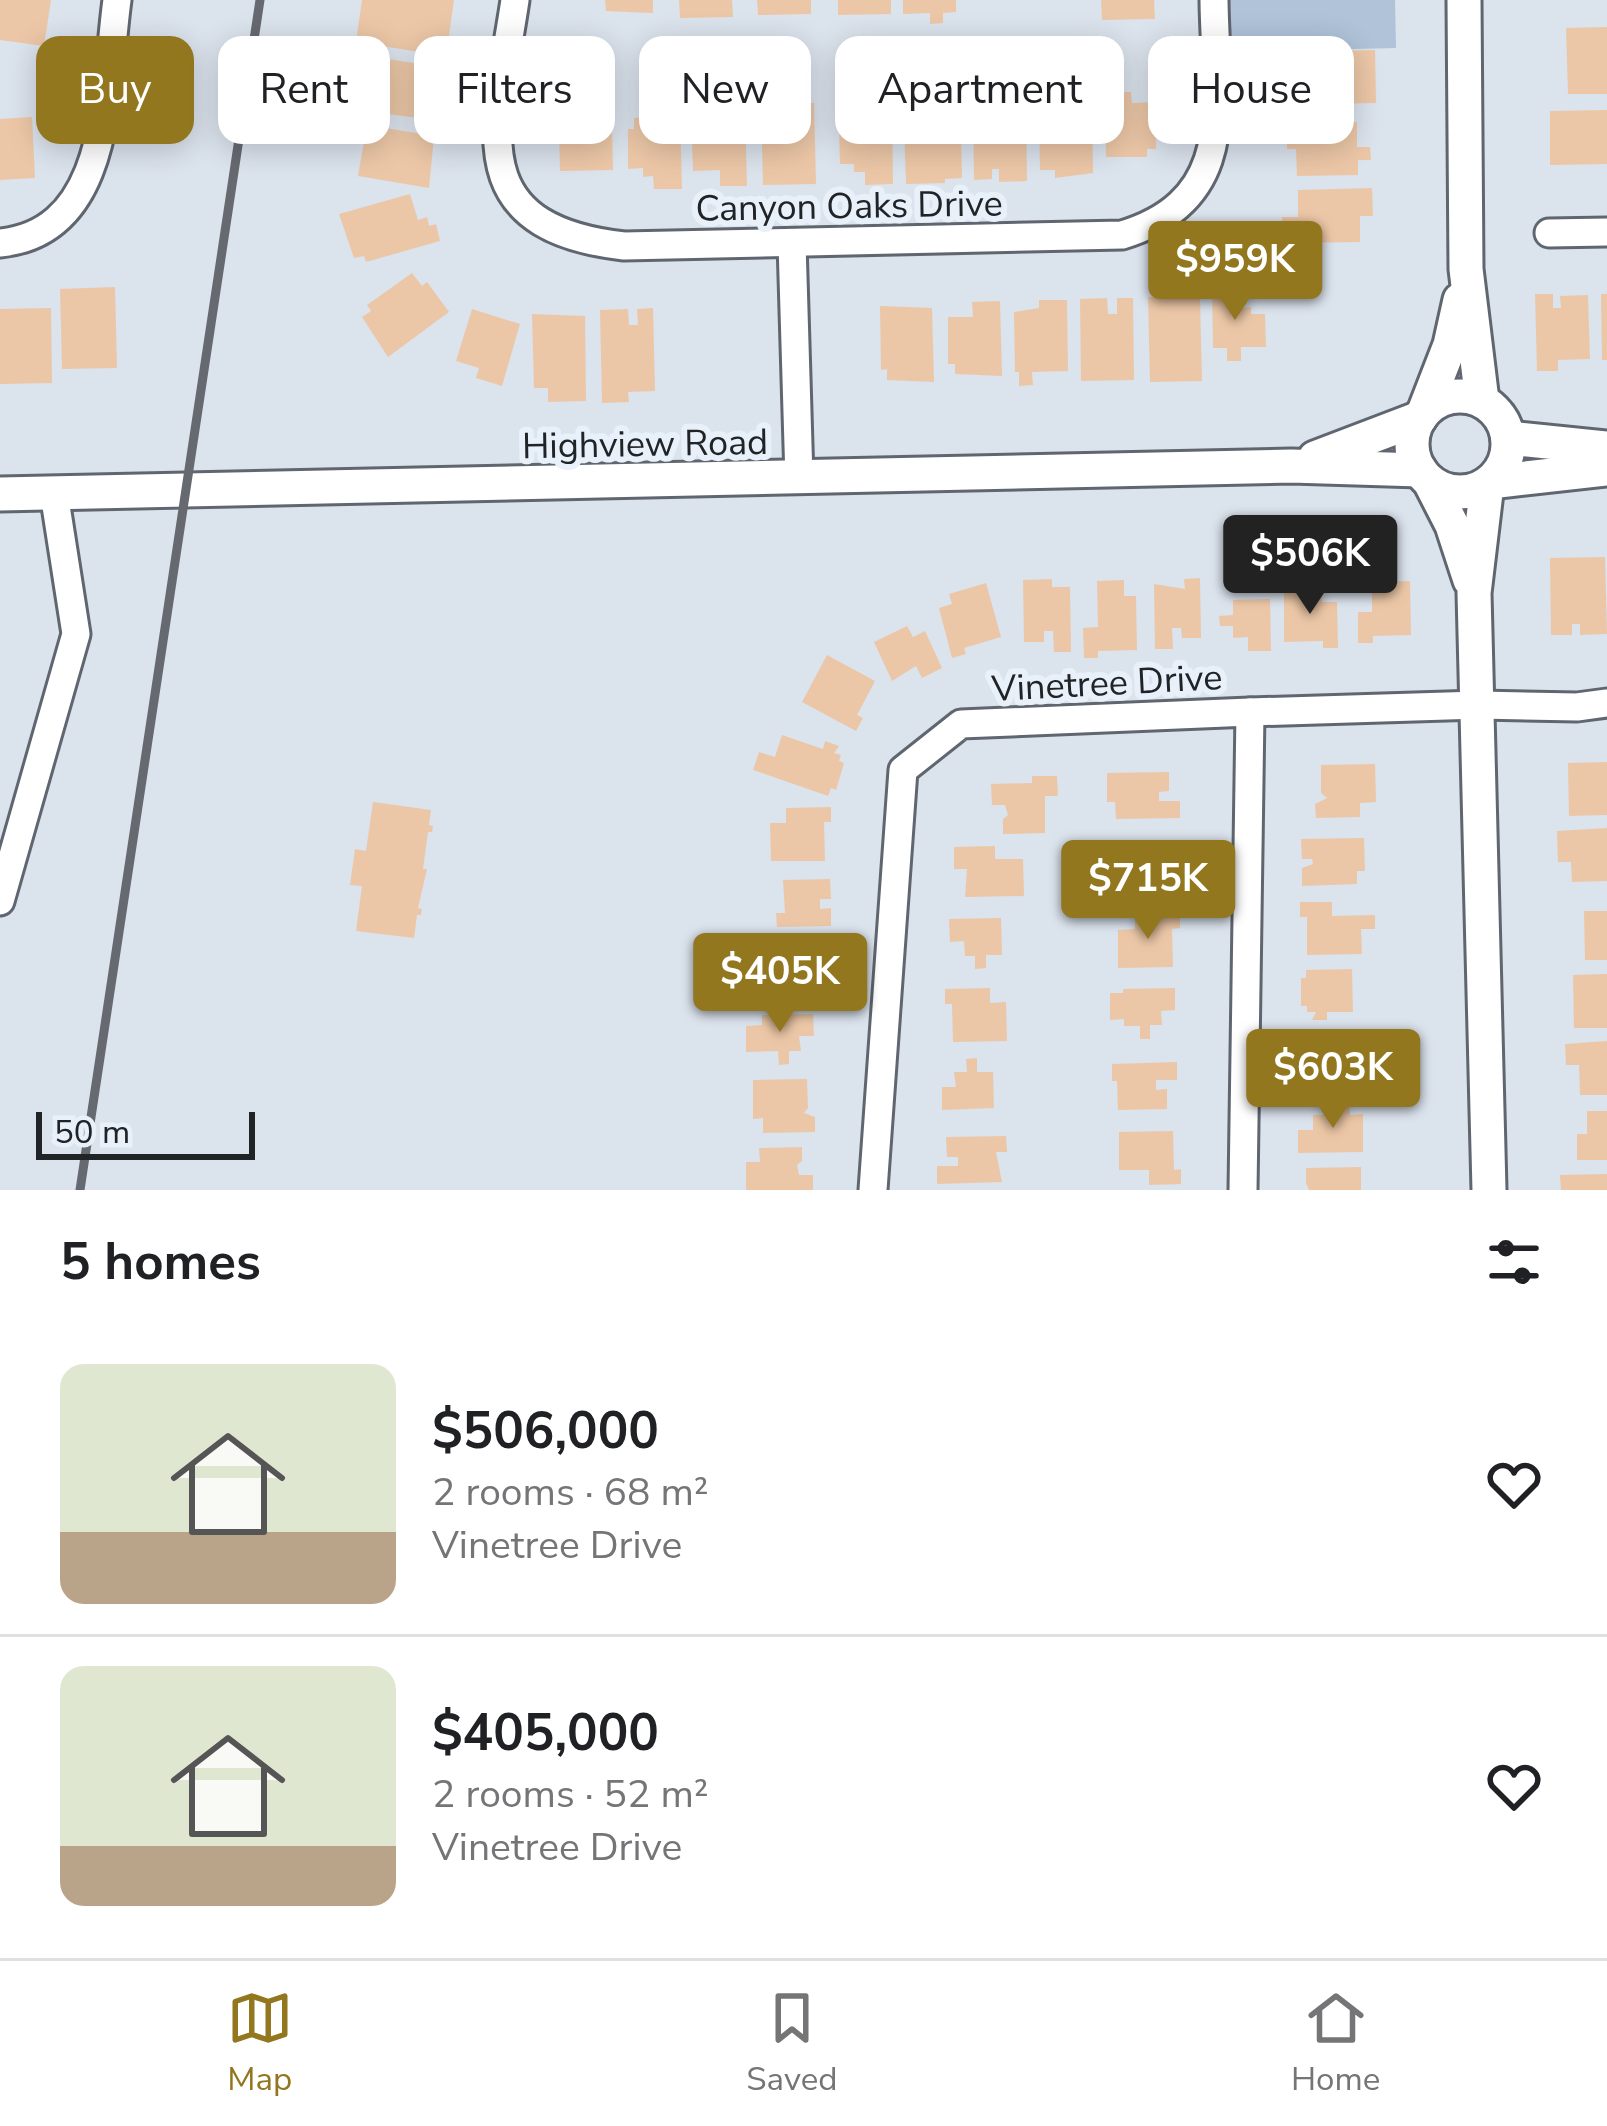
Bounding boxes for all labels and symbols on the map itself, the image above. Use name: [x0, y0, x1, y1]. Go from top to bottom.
street label: Canyon Oaks Drive: [695, 179, 1003, 234]
pin: $959K: [1151, 221, 1319, 323]
street label: Highview Road: [522, 418, 769, 471]
pin: $506K: [1226, 515, 1394, 617]
street label: Vinetree Drive: [989, 653, 1224, 714]
pin: $715K: [1064, 840, 1232, 942]
pin: $405K: [696, 933, 864, 1035]
pin: $603K: [1249, 1029, 1417, 1131]
scale bar: [36, 1106, 255, 1159]

